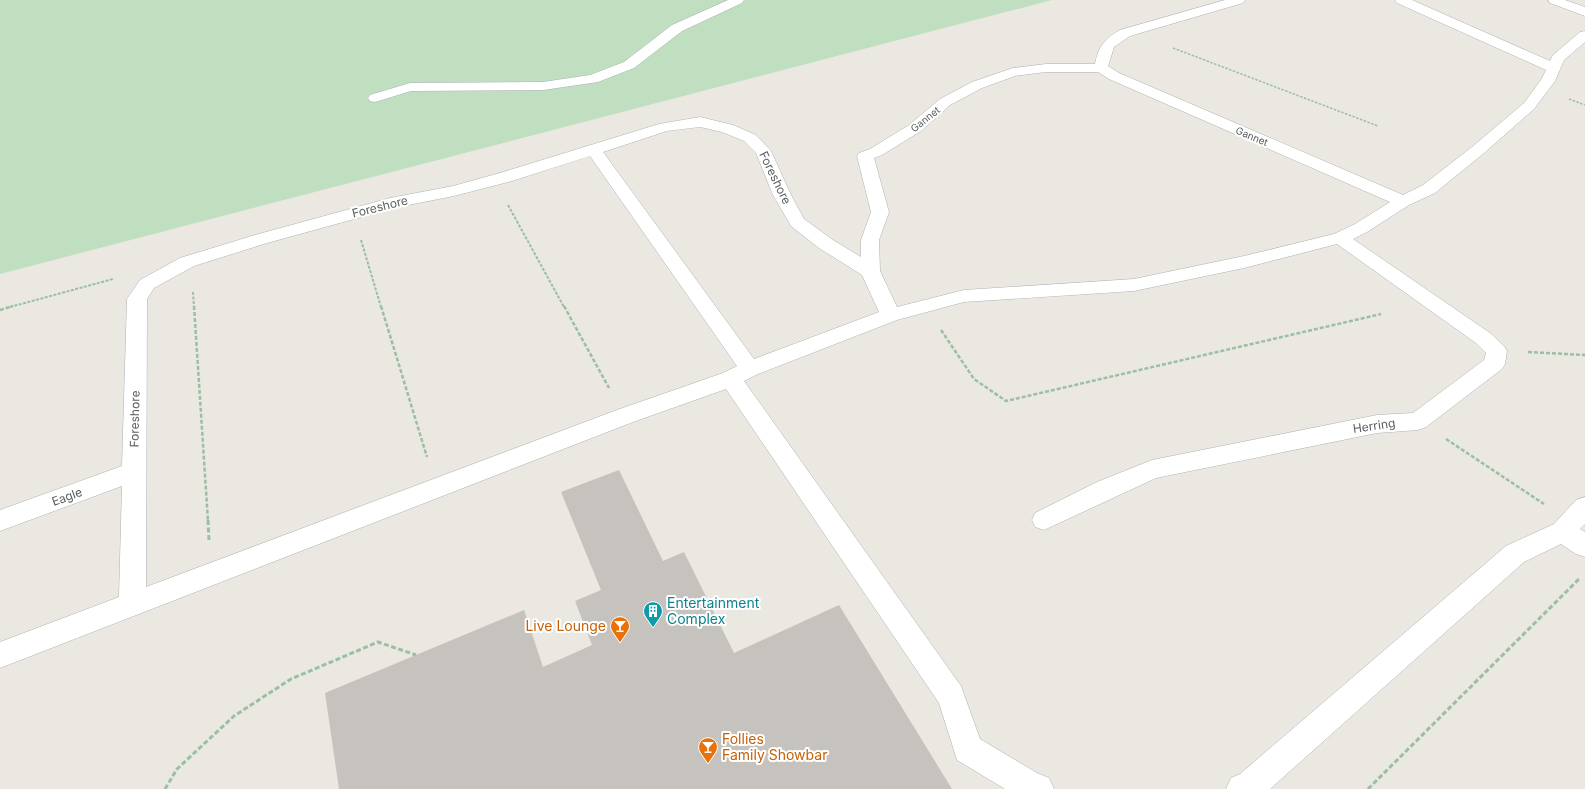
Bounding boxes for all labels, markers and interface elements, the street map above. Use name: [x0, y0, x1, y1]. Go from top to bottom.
street label: Gannet: [908, 103, 943, 134]
street label: Gannet: [1234, 124, 1271, 148]
street label: Foreshore: [756, 149, 795, 207]
street label: Foreshore: [350, 192, 409, 221]
street label: Foreshore: [127, 390, 142, 448]
street label: Herring: [1352, 415, 1396, 436]
street label: Eagle: [50, 484, 84, 509]
place label: Entertainment Complex: [667, 594, 760, 627]
building icon: Entertainment Complex: [642, 600, 664, 628]
bar icon: Live Lounge: [609, 615, 631, 643]
place label: Live Lounge: [525, 617, 606, 634]
place label: Follies Family Showbar: [722, 730, 827, 763]
bar icon: Follies Family Showbar: [697, 736, 719, 764]

